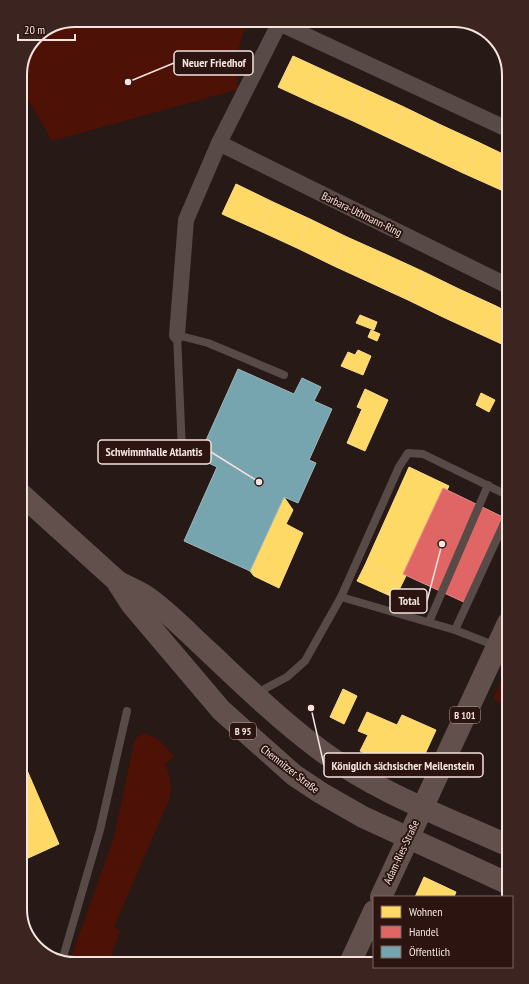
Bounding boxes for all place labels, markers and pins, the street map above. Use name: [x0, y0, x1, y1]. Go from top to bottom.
callout: Neuer Friedhof: [174, 51, 253, 75]
callout: Schwimmhalle Atlantis: [98, 440, 211, 464]
callout: Total: [390, 589, 427, 613]
callout: Königlich sächsischer Meilenstein: [324, 753, 483, 777]

